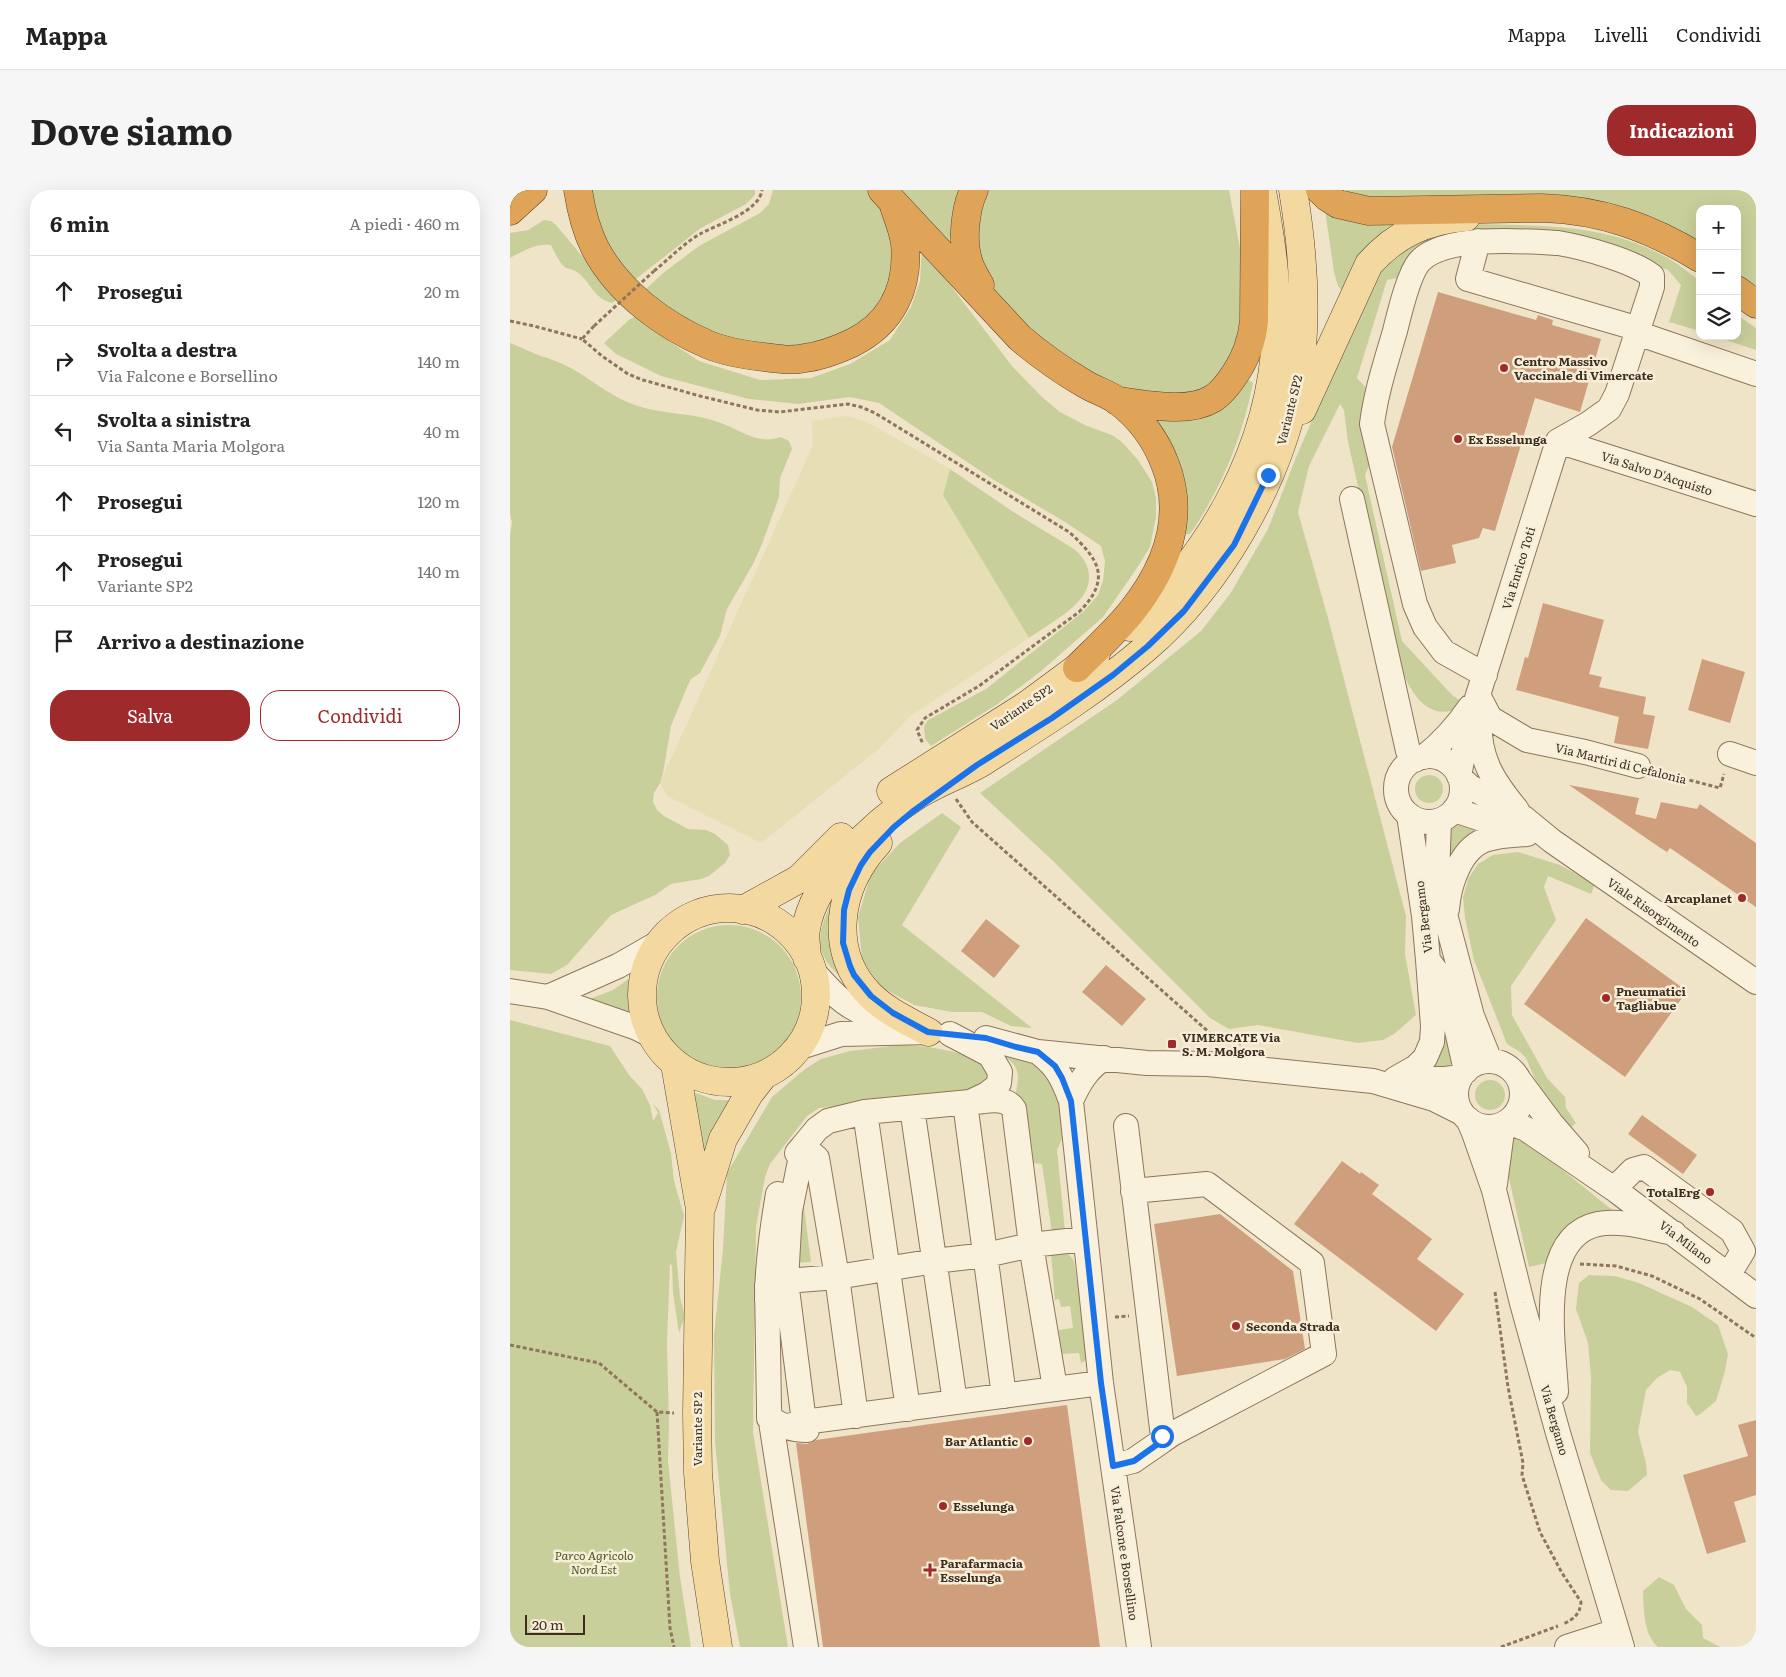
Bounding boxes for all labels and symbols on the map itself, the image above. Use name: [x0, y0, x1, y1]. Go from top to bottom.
place label: Centro Massivo Vaccinale di Vimercate: [1514, 352, 1654, 384]
marker: Centro Massivo Vaccinale di Vimercate: [1498, 362, 1510, 374]
street label: Variante SP2: [1272, 373, 1306, 447]
place label: Ex Esselunga: [1468, 430, 1547, 448]
marker: Ex Esselunga: [1452, 433, 1464, 445]
street label: Via Salvo D'Acquisto: [1599, 446, 1715, 500]
route end: [1257, 464, 1280, 487]
street label: Via Enrico Toti: [1497, 524, 1539, 612]
street label: Variante SP2: [986, 679, 1056, 735]
street label: Via Martiri di Cefalonia: [1553, 738, 1689, 788]
street label: Viale Risorgimento: [1604, 873, 1704, 951]
street label: Via Bergamo: [1410, 880, 1436, 954]
place label: Arcaplanet: [1664, 889, 1733, 907]
marker: Arcaplanet: [1736, 892, 1748, 904]
place label: Pneumatici Tagliabue: [1616, 982, 1687, 1014]
marker: Pneumatici Tagliabue: [1600, 992, 1612, 1004]
place label: VIMERCATE Via S. M. Molgora: [1182, 1028, 1280, 1060]
marker: VIMERCATE Via S. M. Molgora: [1166, 1038, 1178, 1050]
place label: TotalErg: [1646, 1183, 1701, 1201]
marker: TotalErg: [1704, 1186, 1716, 1198]
street label: Via Milano: [1656, 1216, 1716, 1268]
place label: Seconda Strada: [1246, 1317, 1340, 1335]
marker: Seconda Strada: [1230, 1320, 1242, 1332]
street label: Via Bergamo: [1536, 1383, 1574, 1457]
street label: Variante SP 2: [688, 1392, 706, 1466]
route start: [1151, 1425, 1174, 1448]
place label: Bar Atlantic: [945, 1432, 1018, 1450]
marker: Bar Atlantic: [1022, 1435, 1034, 1447]
street label: Via Falcone e Borsellino: [1107, 1485, 1143, 1621]
place label: Esselunga: [953, 1497, 1014, 1515]
marker: Esselunga: [937, 1500, 949, 1512]
park label: Parco Agricolo Nord Est: [554, 1546, 634, 1578]
place label: Parafarmacia Esselunga: [940, 1554, 1023, 1586]
marker: Parafarmacia Esselunga: [924, 1564, 936, 1576]
scale bar: [525, 1612, 585, 1635]

